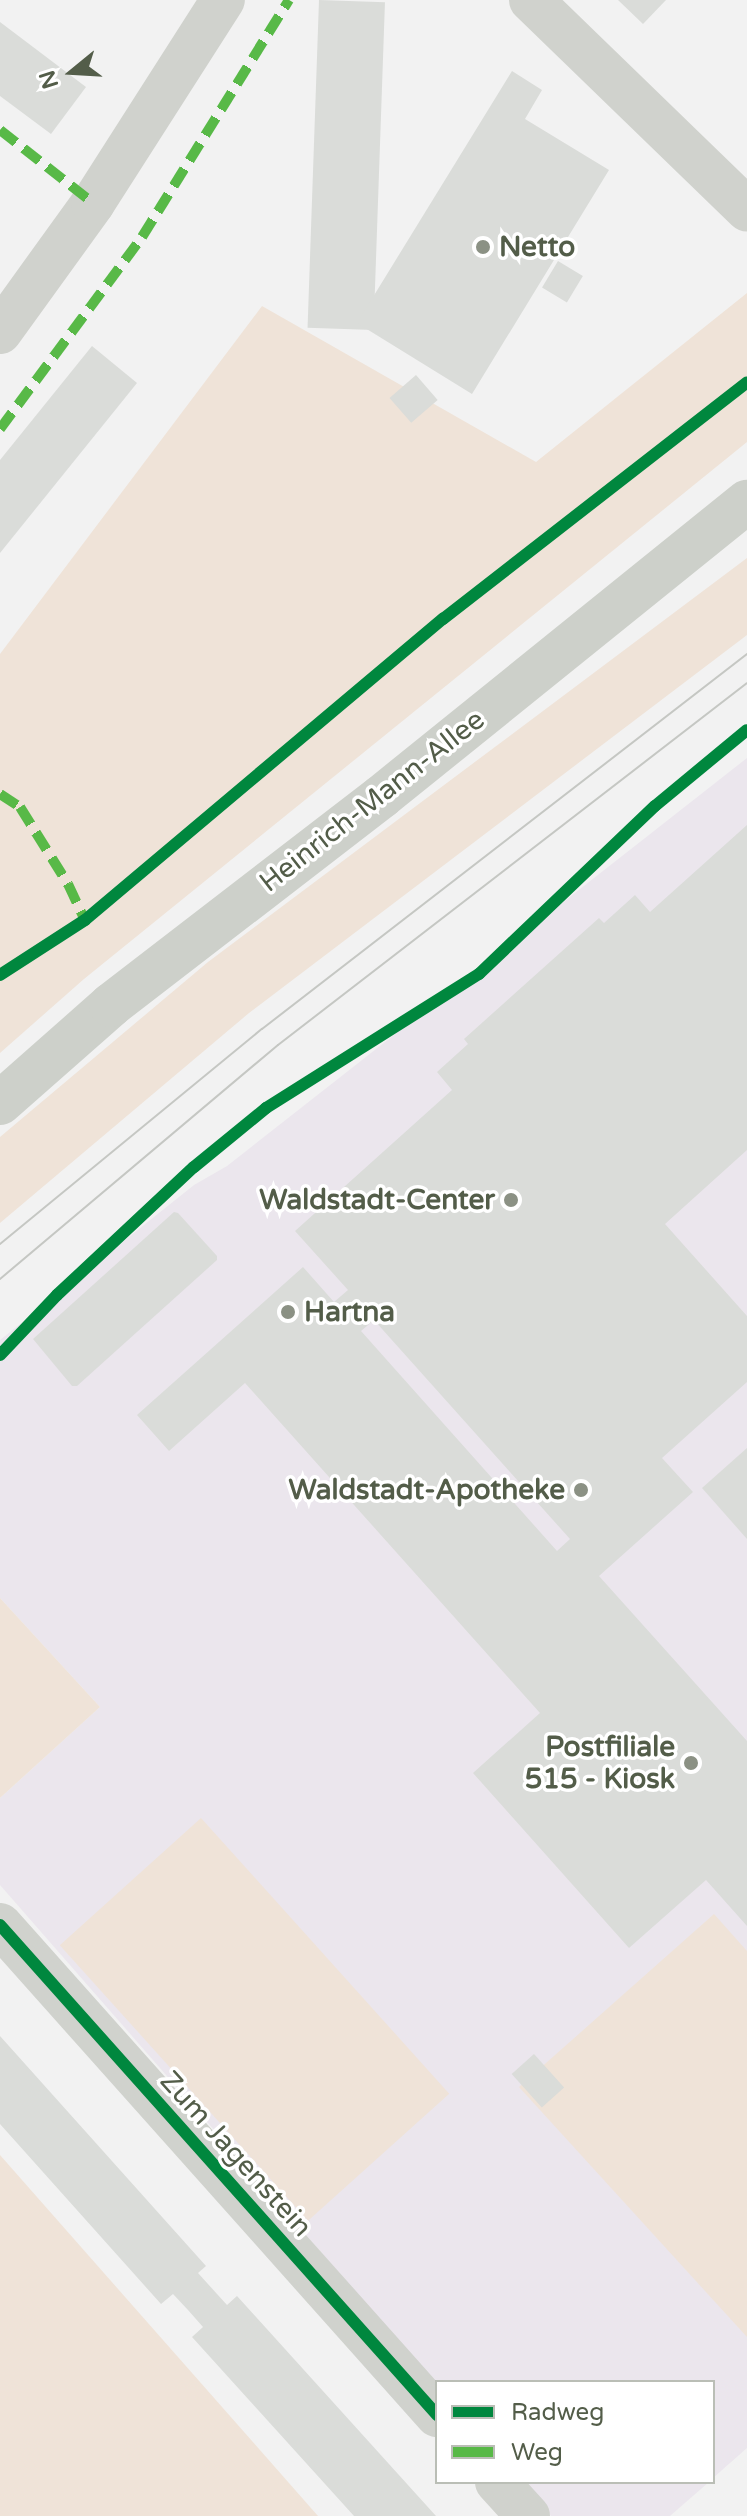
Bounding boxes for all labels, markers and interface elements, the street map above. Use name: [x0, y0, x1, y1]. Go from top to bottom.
north arrow: [32, 32, 112, 112]
text: N: [34, 67, 64, 92]
place label: Netto: [499, 230, 575, 264]
marker: Netto: [474, 238, 492, 256]
street label: Heinrich-Mann-Allee: [253, 703, 491, 899]
place label: Waldstadt-Center: [259, 1183, 495, 1217]
marker: Waldstadt-Center: [502, 1191, 520, 1209]
place label: Hartna: [304, 1295, 395, 1329]
marker: Hartna: [279, 1303, 297, 1321]
place label: Waldstadt-Apotheke: [289, 1473, 565, 1507]
marker: Waldstadt-Apotheke: [572, 1481, 590, 1499]
place label: Postfiliale 515 - Kiosk: [525, 1730, 675, 1796]
marker: Postfiliale 515 - Kiosk: [682, 1754, 700, 1772]
street label: Zum Jagenstein: [153, 2064, 319, 2244]
legend: [435, 2380, 715, 2484]
text: Radweg: [511, 2398, 604, 2427]
text: Weg: [511, 2438, 563, 2467]

